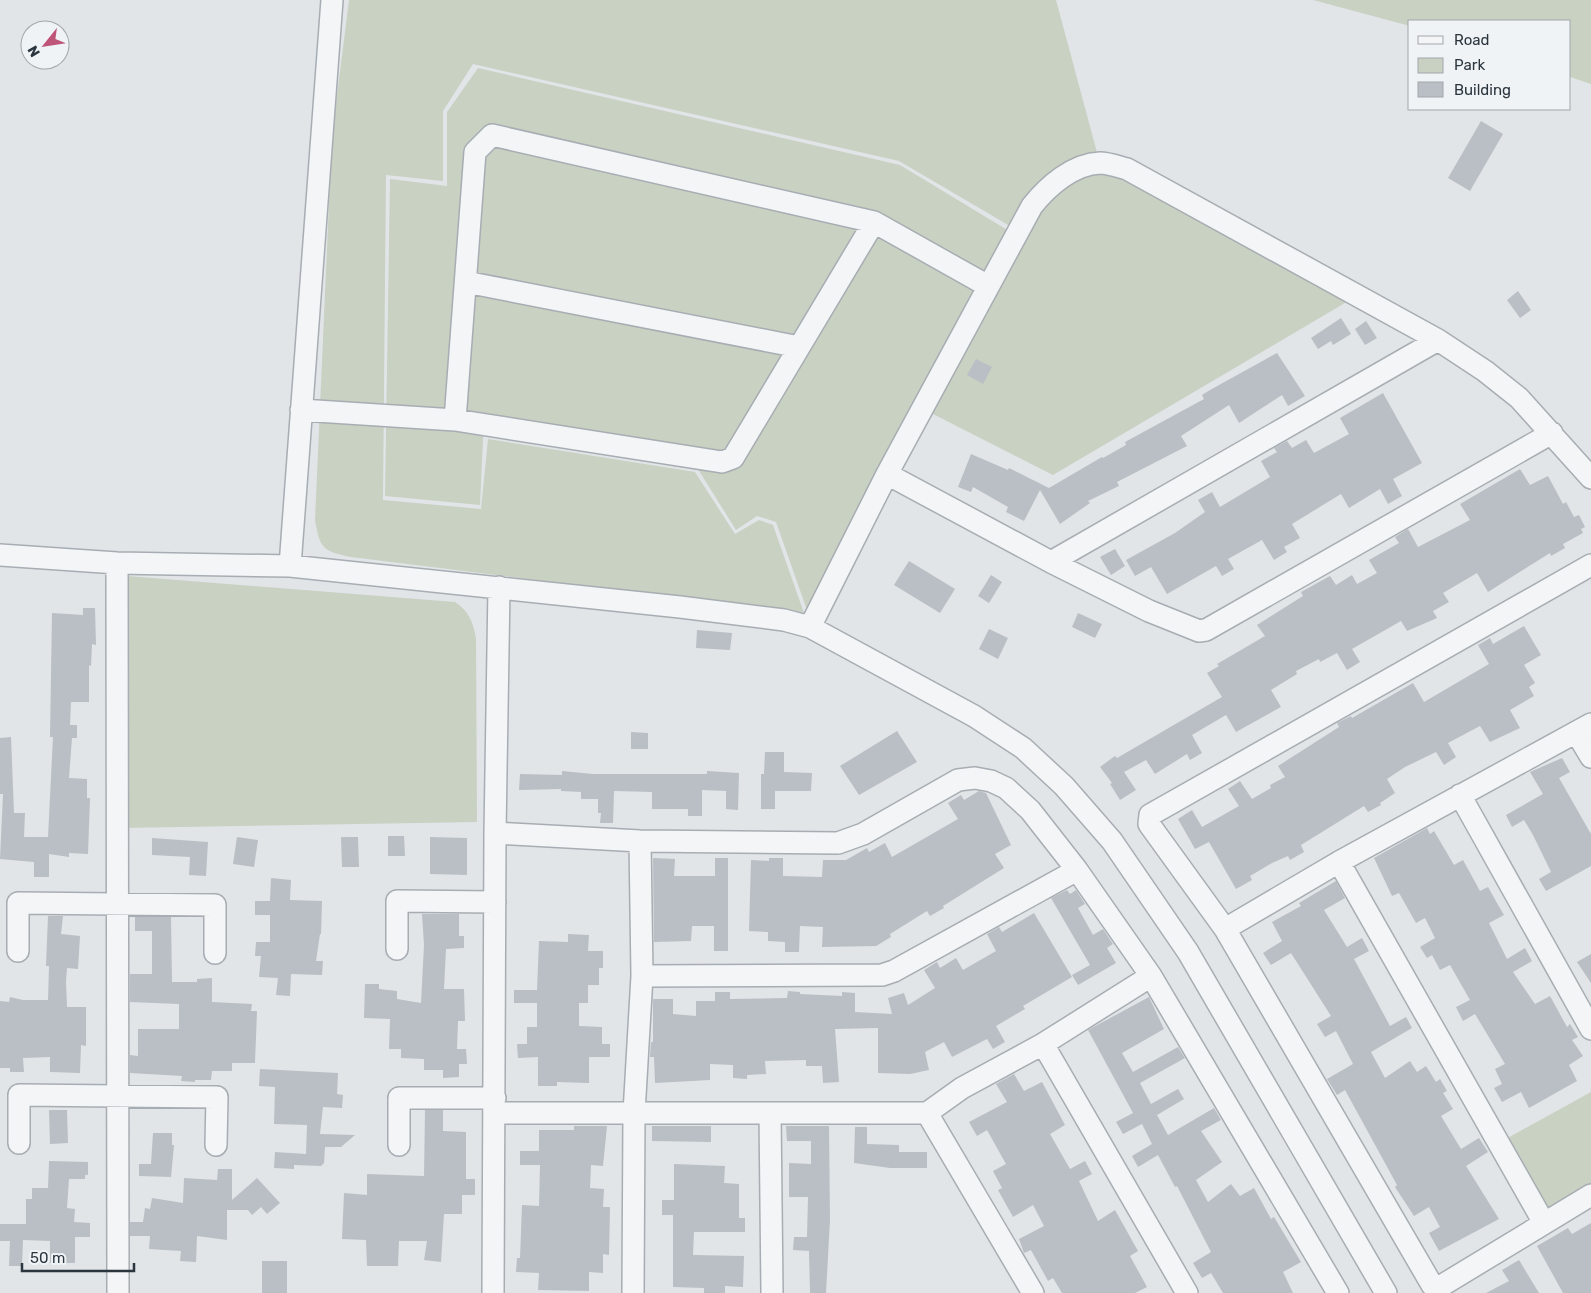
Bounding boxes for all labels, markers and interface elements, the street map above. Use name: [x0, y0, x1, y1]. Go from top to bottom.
north arrow: [20, 20, 70, 70]
legend: [1408, 20, 1571, 110]
text: Road: [1454, 31, 1490, 49]
text: N: [24, 43, 44, 60]
text: Park: [1454, 56, 1485, 74]
text: Building: [1454, 81, 1511, 99]
scale bar: [22, 1240, 135, 1272]
text: 50 m: [30, 1249, 65, 1267]

